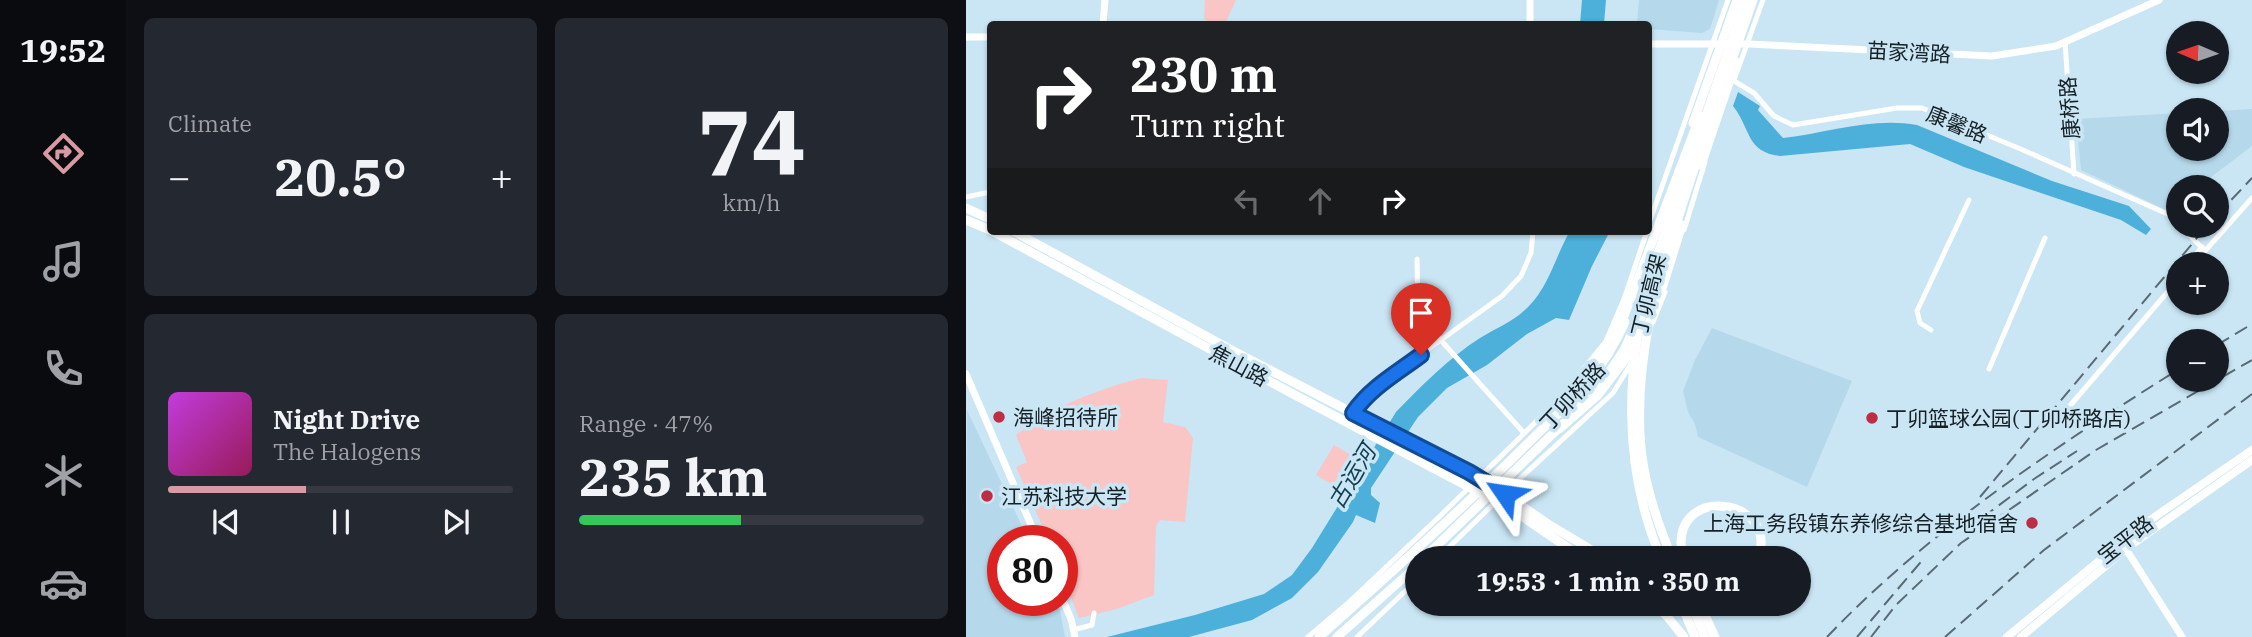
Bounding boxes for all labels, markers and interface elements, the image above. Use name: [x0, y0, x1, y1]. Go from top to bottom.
north arrow: [2166, 21, 2230, 84]
map controls: [2166, 21, 2229, 392]
text: 19:52: [20, 29, 106, 71]
street label: 苗家湾路: [1866, 36, 1952, 68]
text: 230 m: [1130, 42, 1277, 105]
icon: right: [1015, 49, 1106, 140]
street label: 康桥路: [2053, 76, 2085, 140]
text: 74: [697, 82, 806, 200]
button: sound: [2166, 98, 2229, 161]
street label: 康馨路: [1923, 99, 1991, 149]
text: Turn right: [1130, 104, 1285, 146]
text: Climate: [168, 108, 252, 138]
icon: directions: [39, 129, 88, 178]
text: 20.5°: [274, 143, 407, 210]
text: −: [168, 152, 191, 201]
text: +: [490, 152, 513, 201]
button: search: [2166, 175, 2229, 238]
icon: left: [1228, 182, 1266, 220]
icon: ahead: [1301, 182, 1339, 220]
icon: right: [1374, 182, 1412, 220]
text: km/h: [722, 187, 781, 217]
icon: music: [39, 237, 88, 286]
street label: 丁卯高架: [1624, 251, 1672, 339]
button: +: [2166, 252, 2229, 315]
pin: [1391, 283, 1451, 355]
icon: arrive: [1402, 294, 1440, 332]
button: −: [2166, 329, 2229, 392]
street label: 焦山路: [1205, 338, 1273, 392]
icon: phone: [39, 344, 88, 393]
street label: 丁卯桥路: [1533, 356, 1611, 436]
text: Night Drive: [273, 402, 420, 436]
place label: 海峰招待所: [1013, 403, 1118, 431]
place label: 丁卯篮球公园(丁卯桥路店): [1886, 404, 2131, 432]
text: Range · 47%: [579, 408, 713, 438]
marker: 海峰招待所: [991, 409, 1007, 425]
marker: 丁卯篮球公园(丁卯桥路店): [1864, 410, 1880, 426]
water label: 古运河: [1320, 435, 1384, 513]
text: The Halogens: [273, 436, 421, 466]
text: 235 km: [579, 443, 768, 510]
icon: climate: [39, 451, 88, 500]
position arrow: [1468, 457, 1542, 531]
place label: 江苏科技大学: [1001, 482, 1127, 510]
marker: 江苏科技大学: [979, 488, 995, 504]
icon: previous: [207, 503, 245, 541]
icon: pause: [322, 503, 360, 541]
icon: next: [437, 503, 475, 541]
place label: 上海工务段镇东养修综合基地宿舍: [1703, 509, 2018, 537]
street label: 宝平路: [2092, 509, 2158, 569]
marker: 上海工务段镇东养修综合基地宿舍: [2024, 515, 2040, 531]
speed limit sign: 80: [987, 525, 1078, 616]
icon: car: [39, 559, 88, 608]
text: 19:53 · 1 min · 350 m: [1476, 564, 1740, 598]

